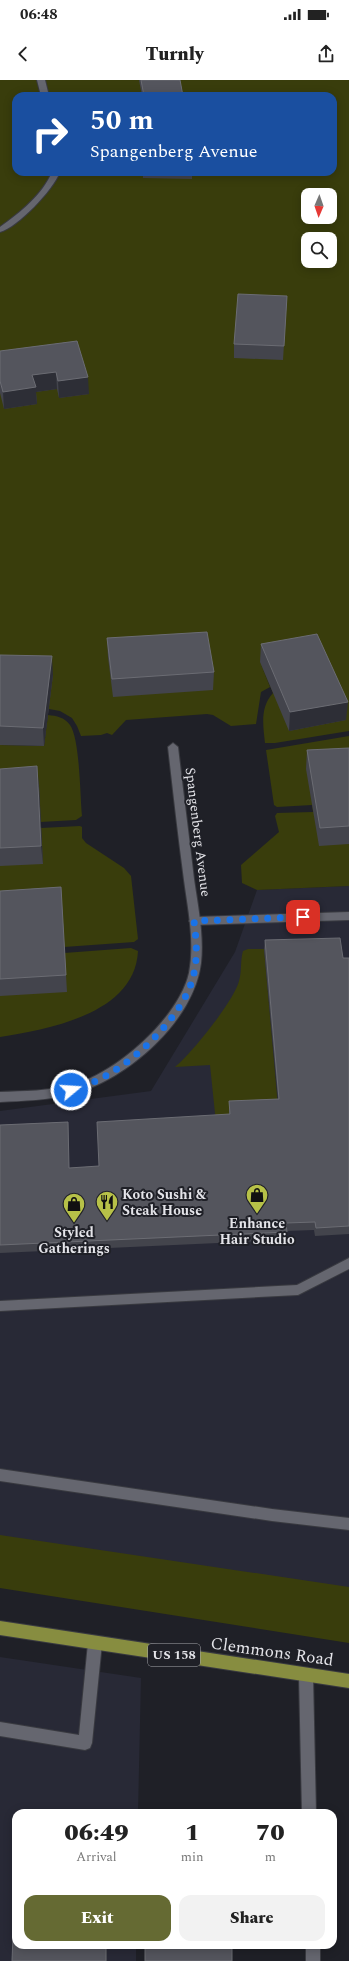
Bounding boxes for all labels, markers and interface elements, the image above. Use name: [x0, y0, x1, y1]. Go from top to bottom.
text: 06:48: [20, 3, 58, 26]
text: Turnly: [145, 41, 204, 68]
icon: back: [12, 43, 34, 65]
icon: share: [315, 43, 337, 65]
text: 50 m: [90, 99, 154, 142]
icon: right: [24, 108, 76, 160]
text: Spangenberg Avenue: [90, 138, 257, 165]
north arrow: [301, 188, 337, 224]
map controls: [301, 188, 337, 268]
button: search: [301, 232, 337, 268]
street label: Spangenberg Avenue: [180, 766, 216, 898]
pin: [286, 900, 320, 934]
icon: arrive: [292, 906, 314, 928]
position arrow: [50, 1069, 92, 1111]
shop icon: Enhance Hair Studio: [244, 1182, 270, 1215]
place label: Koto Sushi & Steak House: [122, 1184, 207, 1221]
restaurant icon: Koto Sushi & Steak House: [94, 1189, 120, 1222]
shop icon: Styled Gatherings: [61, 1191, 87, 1224]
place label: Enhance Hair Studio: [219, 1213, 295, 1250]
place label: Styled Gatherings: [38, 1222, 110, 1259]
street label: Clemmons Road: [209, 1631, 335, 1673]
road number: US 158: [148, 1644, 200, 1666]
text: 06:49: [64, 1815, 129, 1851]
text: 1: [185, 1815, 199, 1851]
text: 70: [256, 1815, 285, 1851]
text: Arrival: [76, 1847, 117, 1867]
text: min: [181, 1847, 204, 1867]
text: m: [265, 1847, 276, 1867]
button: Exit: [24, 1895, 171, 1941]
button: Share: [179, 1895, 325, 1941]

